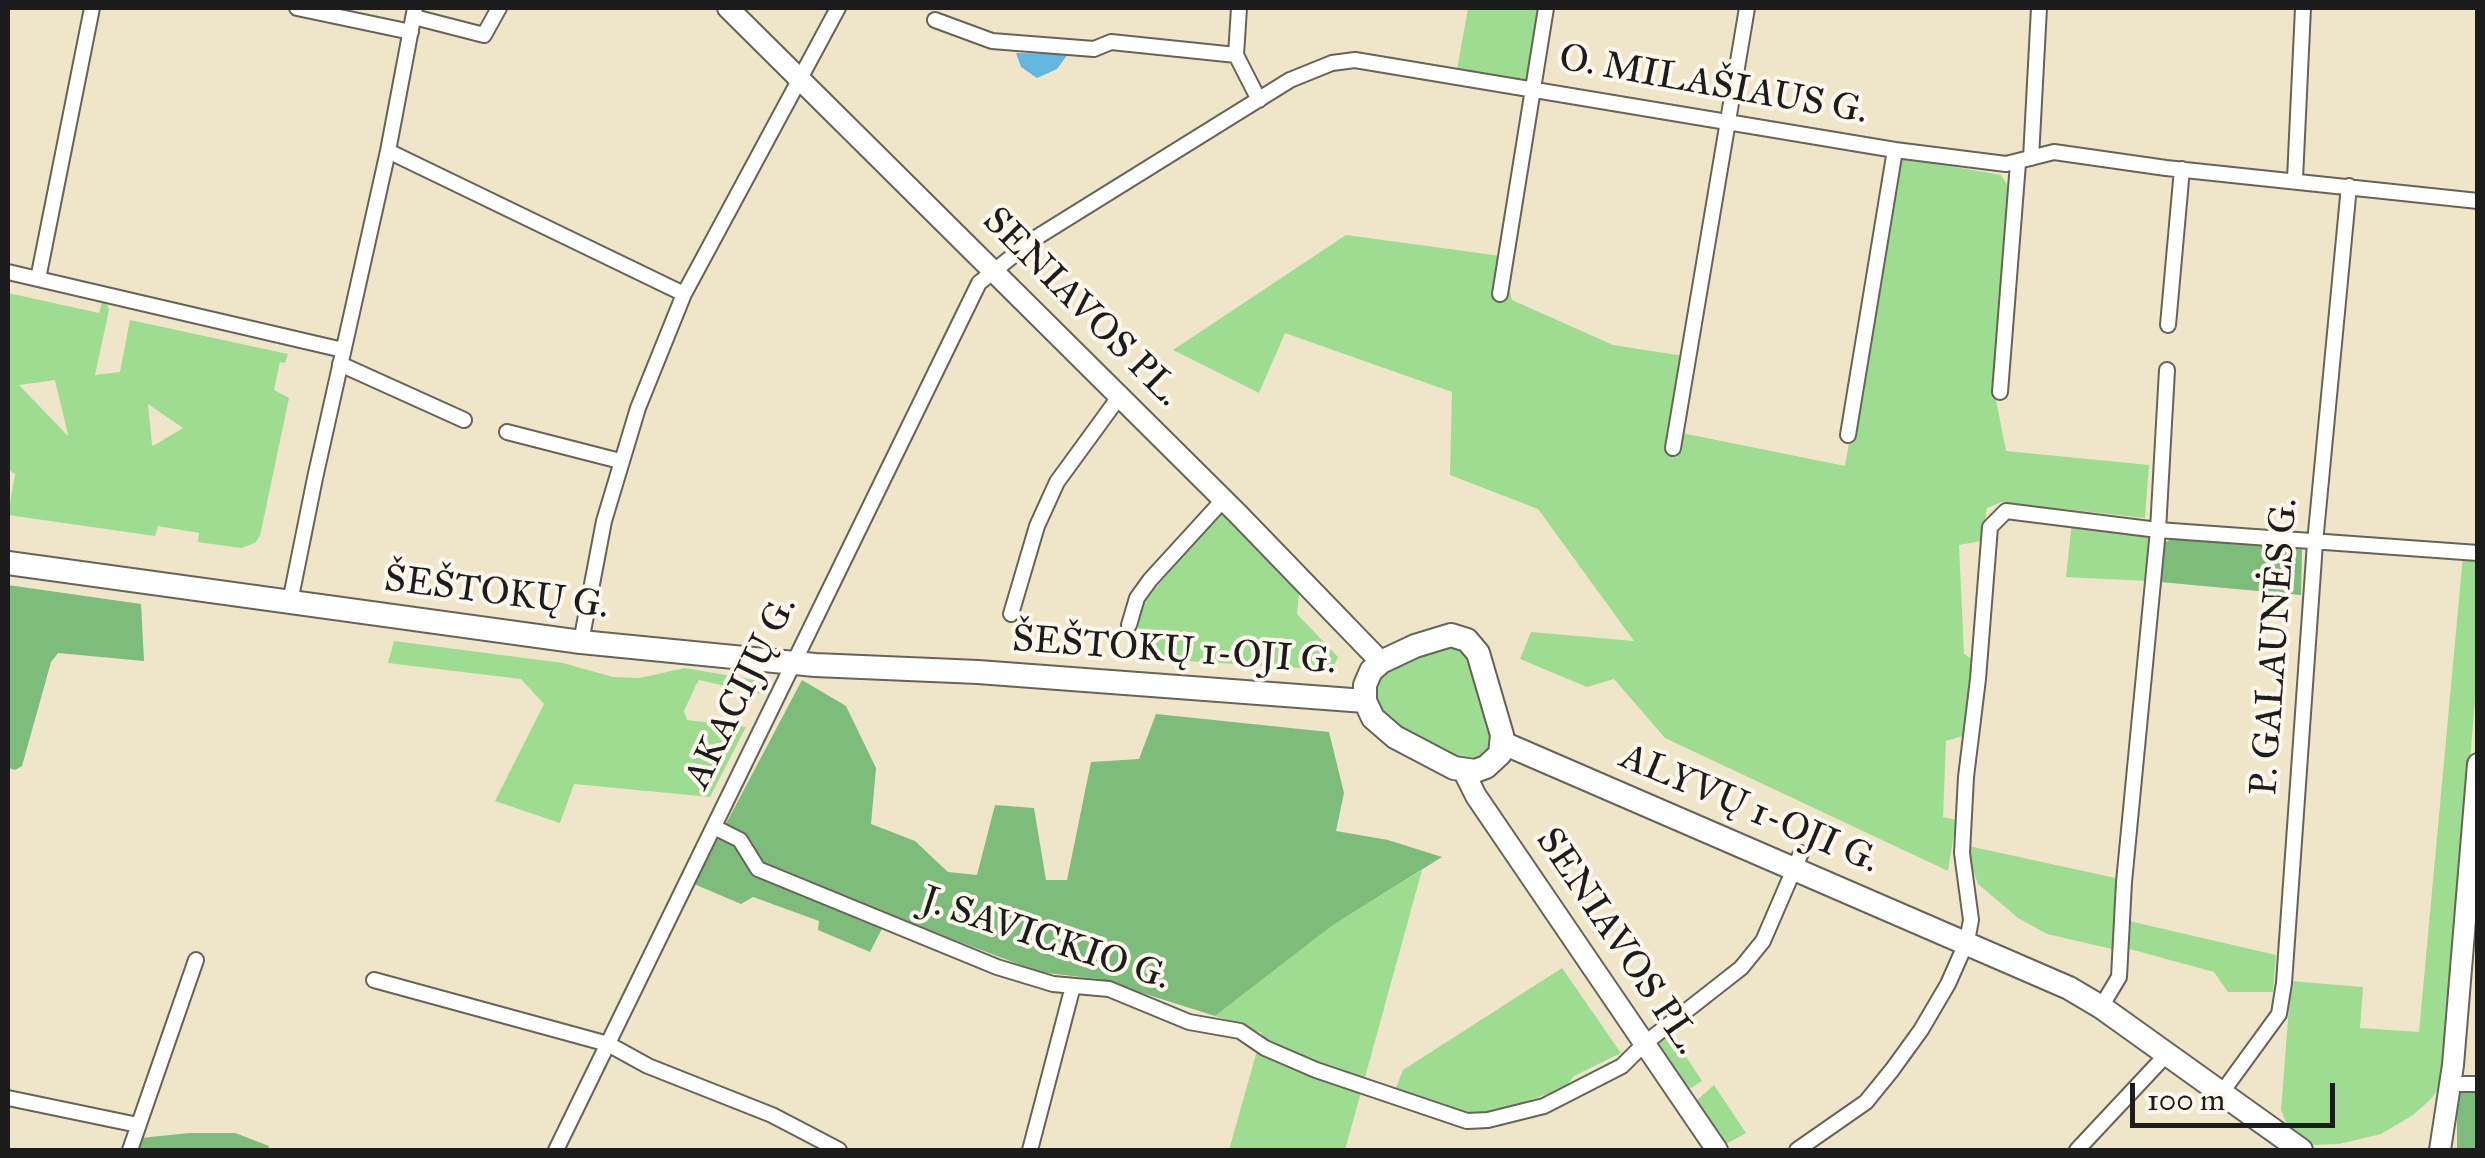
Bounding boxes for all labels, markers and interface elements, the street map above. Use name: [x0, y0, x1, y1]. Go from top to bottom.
street label: O. MILAŠIAUS G.: [1555, 36, 1871, 136]
street label: SENIAVOS PL.: [972, 199, 1190, 417]
street label: P. GALAUNĖS G.: [2243, 497, 2309, 797]
street label: ŠEŠTOKŲ G.: [381, 558, 611, 630]
street label: AKACIJŲ G.: [676, 589, 808, 797]
street label: ŠEŠTOKŲ 1-OJI G.: [1011, 618, 1337, 686]
street label: ALYVŲ 1-OJI G.: [1613, 735, 1885, 885]
street label: SENIAVOS PL.: [1525, 820, 1709, 1064]
street label: J. SAVICKIO G.: [915, 878, 1175, 1002]
scale bar: [2135, 1063, 2340, 1125]
text: 100 m: [2147, 1082, 2225, 1118]

